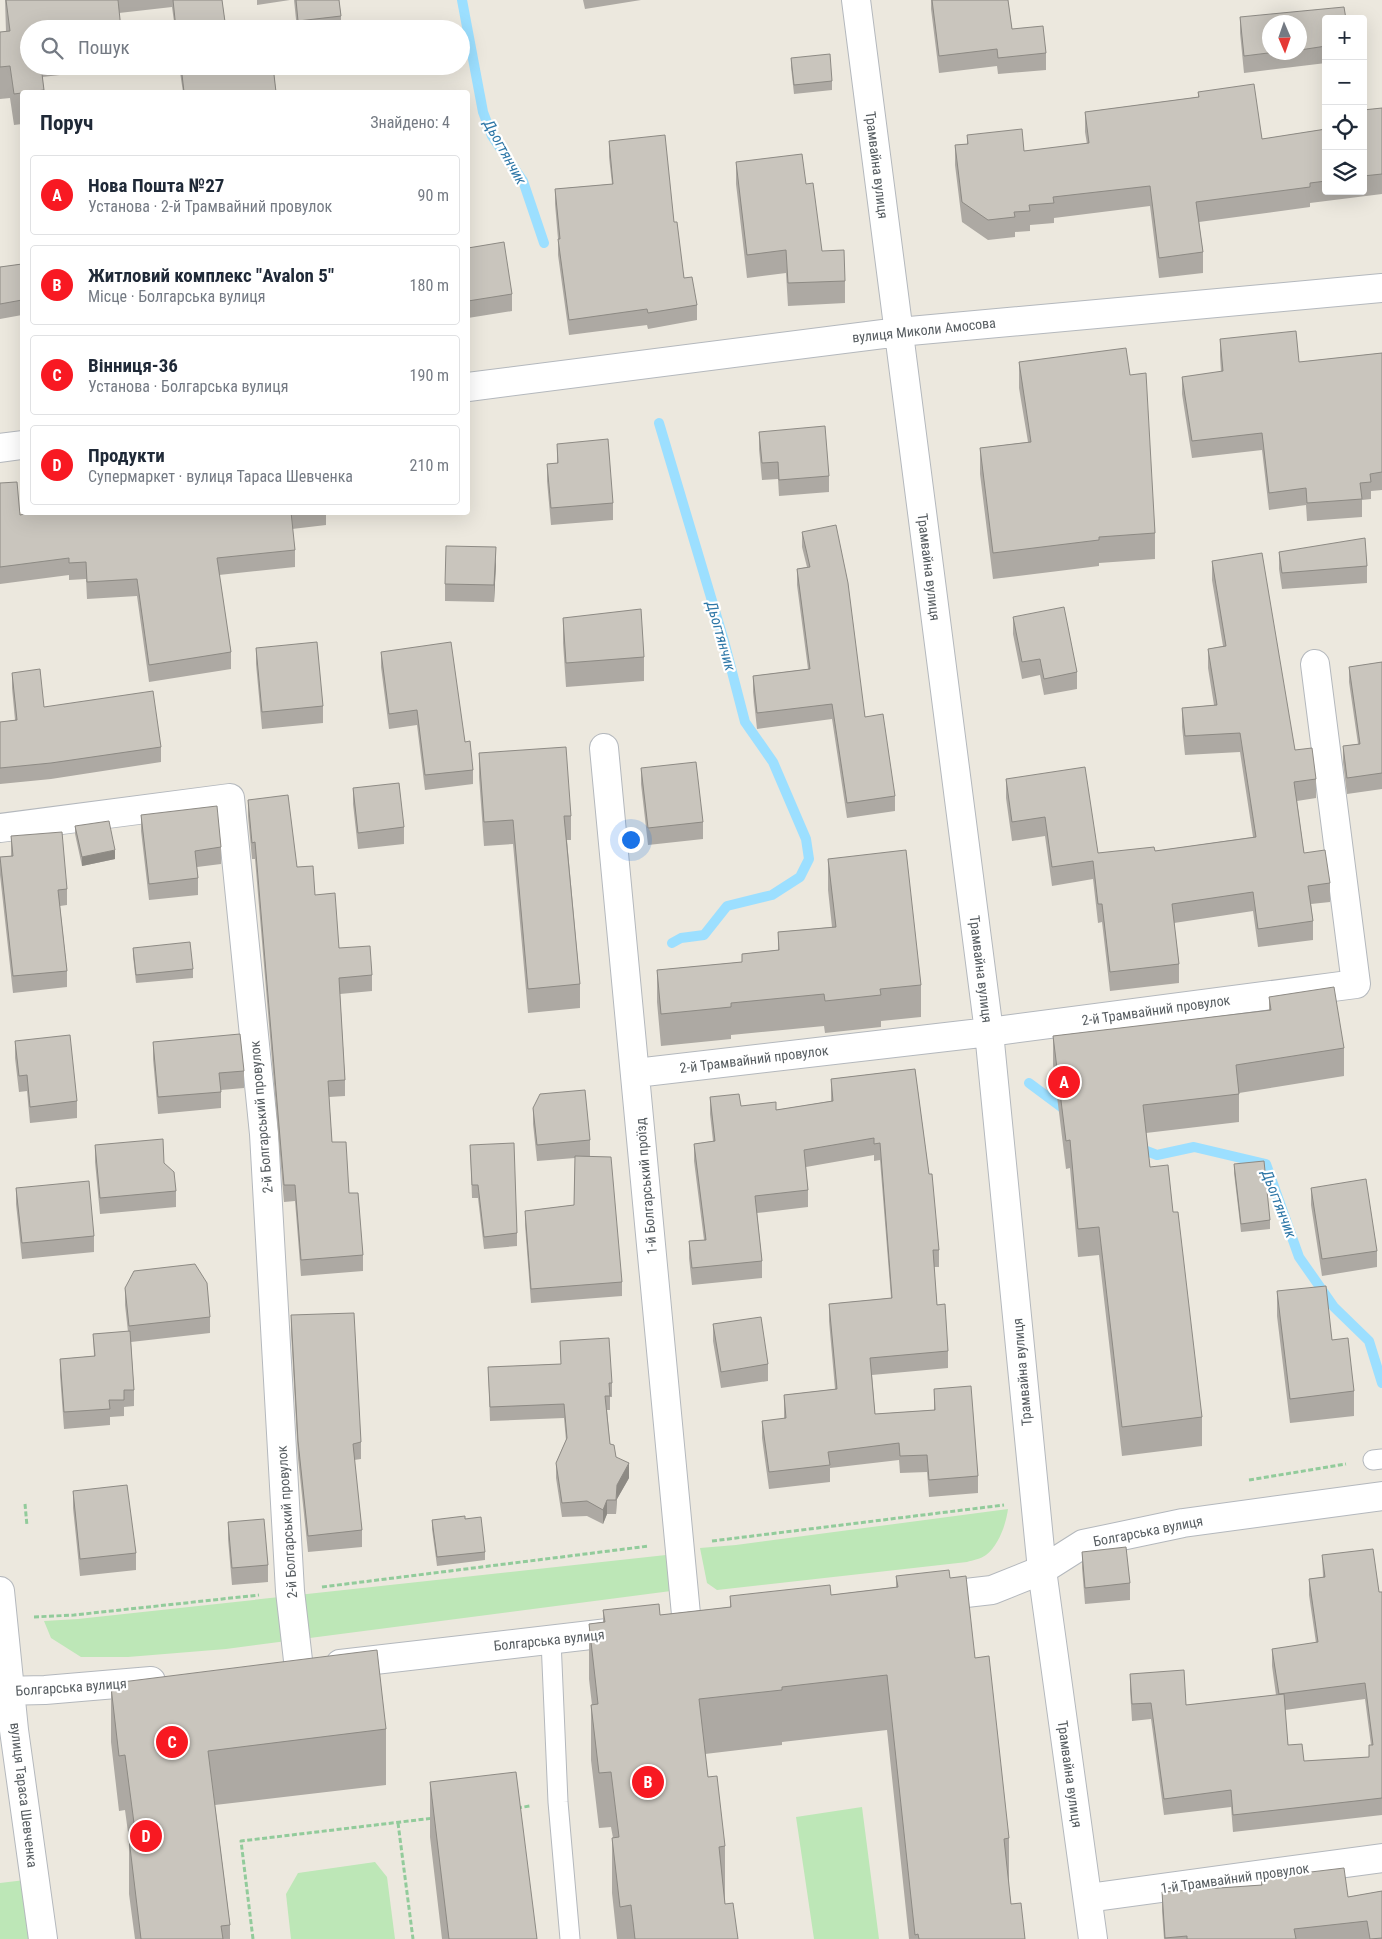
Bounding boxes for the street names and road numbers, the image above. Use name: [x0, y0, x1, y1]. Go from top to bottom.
street label: Трамвайна вулиця: [862, 110, 892, 220]
street label: вулиця Миколи Амосова: [851, 315, 997, 345]
street label: Трамвайна вулиця: [914, 512, 944, 622]
street label: Трамвайна вулиця: [966, 914, 996, 1024]
street label: 2-й Трамвайний провулок: [1081, 992, 1231, 1028]
street label: 2-й Болгарський провулок: [246, 1040, 276, 1194]
street label: 2-й Трамвайний провулок: [679, 1042, 829, 1076]
street label: 1-й Болгарський проїзд: [632, 1117, 660, 1255]
street label: Трамвайна вулиця: [1009, 1317, 1035, 1427]
street label: 2-й Болгарський провулок: [274, 1445, 300, 1599]
street label: Болгарська вулиця: [1092, 1513, 1204, 1549]
street label: Болгарська вулиця: [493, 1626, 605, 1654]
street label: Болгарська вулиця: [15, 1675, 127, 1699]
street label: Трамвайна вулиця: [1055, 1719, 1085, 1829]
street label: вулиця Тараса Шевченка: [7, 1722, 41, 1868]
street label: 1-й Трамвайний провулок: [1160, 1860, 1310, 1896]

